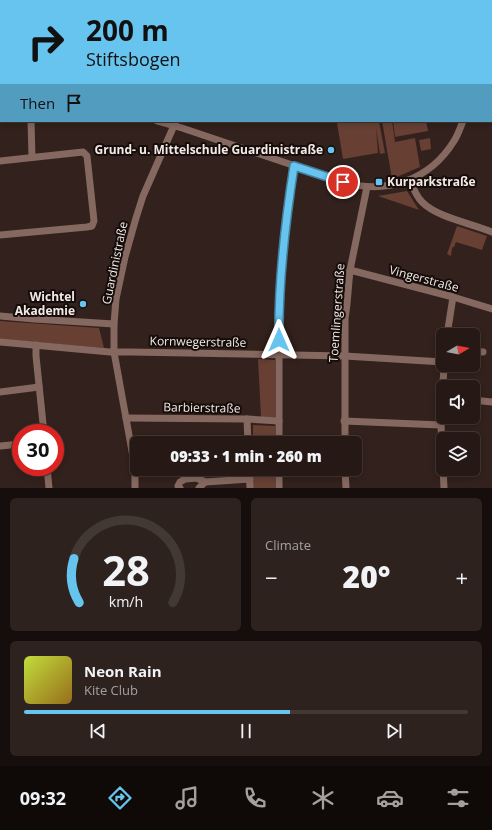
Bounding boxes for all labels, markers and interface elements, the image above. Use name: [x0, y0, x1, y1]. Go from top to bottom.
text: 200 m: [86, 11, 169, 49]
icon: right: [20, 16, 72, 68]
text: Stiftsbogen: [86, 47, 181, 71]
icon: arrive: [63, 92, 85, 114]
text: Then: [20, 93, 55, 113]
place label: Grund- u. Mittelschule Guardinistraße: [95, 141, 323, 158]
marker: Grund- u. Mittelschule Guardinistraße: [326, 145, 336, 155]
pin: [326, 165, 360, 199]
icon: arrive: [332, 171, 354, 193]
place label: Kurparkstraße: [387, 173, 476, 190]
marker: Kurparkstraße: [374, 177, 384, 187]
street label: Guardinistraße: [97, 220, 132, 306]
street label: Vingerstraße: [387, 261, 461, 296]
street label: Toemlingerstraße: [325, 263, 348, 363]
place label: Wichtel Akademie: [15, 288, 75, 319]
marker: Wichtel Akademie: [78, 299, 88, 309]
position arrow: [258, 319, 300, 361]
north arrow: [436, 328, 480, 372]
map controls: [436, 328, 480, 476]
street label: Kornwegerstraße: [149, 332, 247, 351]
button: sound: [436, 380, 480, 424]
street label: Barbierstraße: [163, 398, 241, 417]
speed limit sign: 30: [12, 424, 64, 476]
button: layers: [436, 432, 480, 476]
text: 09:33 · 1 min · 260 m: [170, 446, 322, 466]
text: Climate: [265, 536, 311, 554]
text: 28: [102, 541, 149, 597]
text: 20°: [343, 556, 390, 597]
text: −: [265, 562, 278, 592]
text: +: [455, 562, 468, 592]
text: km/h: [108, 591, 143, 610]
text: Neon Rain: [84, 661, 162, 681]
text: Kite Club: [84, 681, 138, 699]
icon: previous: [87, 720, 109, 742]
icon: pause: [235, 720, 257, 742]
icon: next: [383, 720, 405, 742]
icon: directions: [106, 784, 134, 812]
icon: music: [173, 784, 201, 812]
icon: phone: [241, 784, 269, 812]
icon: climate: [309, 784, 337, 812]
icon: car: [376, 784, 404, 812]
icon: filters: [444, 784, 472, 812]
text: 09:32: [20, 786, 66, 810]

